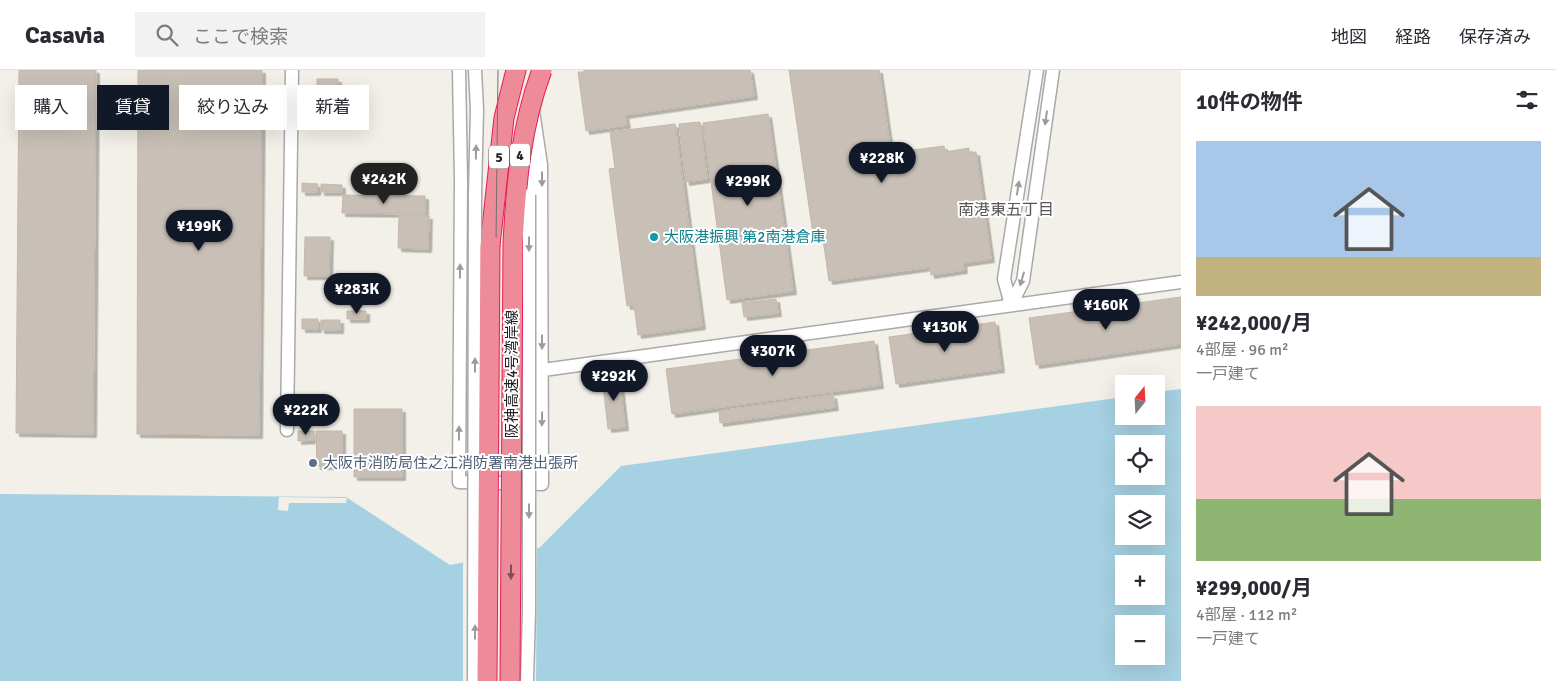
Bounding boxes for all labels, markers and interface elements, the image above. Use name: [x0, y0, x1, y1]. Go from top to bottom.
search box: [135, 12, 485, 57]
text: Casavia: [25, 20, 105, 50]
icon: search: [153, 21, 181, 49]
text: ここで検索: [193, 25, 288, 49]
text: 地図: [1331, 26, 1367, 48]
text: 経路: [1395, 26, 1431, 48]
text: 保存済み: [1459, 26, 1531, 48]
chip: 購入: [15, 85, 87, 130]
chip: 賃貸: [97, 85, 169, 130]
chip: 絞り込み: [179, 85, 287, 130]
chip: 新着: [297, 85, 369, 130]
icon: filters: [1513, 86, 1541, 114]
text: 10件の物件: [1196, 89, 1303, 115]
one-way arrow: [1042, 111, 1050, 127]
pin: ¥228K: [847, 142, 917, 184]
one-way arrow: [472, 143, 480, 159]
road number: 4: [510, 144, 530, 166]
road number: 5: [489, 145, 509, 168]
text: ¥228K: [860, 148, 904, 168]
pin: ¥242K: [349, 162, 419, 205]
pin: ¥299K: [713, 164, 783, 207]
text: ¥242K: [362, 169, 406, 189]
text: ¥299K: [726, 171, 770, 191]
one-way arrow: [538, 172, 546, 188]
icon: home: [1324, 174, 1414, 264]
one-way arrow: [1015, 180, 1023, 196]
district label: 南港東五丁目: [958, 200, 1054, 220]
pin: ¥199K: [164, 210, 234, 252]
text: ¥199K: [177, 216, 221, 236]
place label: 大阪港振興 第2南港倉庫: [664, 228, 825, 246]
marker: 大阪港振興 第2南港倉庫: [648, 231, 660, 243]
one-way arrow: [525, 236, 533, 252]
one-way arrow: [456, 263, 464, 279]
one-way arrow: [1017, 271, 1025, 286]
pin: ¥283K: [322, 272, 392, 315]
text: ¥283K: [335, 279, 379, 299]
pin: ¥160K: [1071, 288, 1141, 331]
text: ¥160K: [1084, 295, 1128, 315]
street label: 阪神高速4号湾岸線: [503, 310, 521, 438]
pin: ¥130K: [910, 310, 980, 353]
text: ¥242,000/月: [1196, 310, 1312, 336]
text: ¥130K: [923, 317, 967, 337]
one-way arrow: [538, 334, 546, 350]
pin: ¥307K: [738, 334, 808, 377]
text: 4部屋 · 96 m²: [1196, 340, 1289, 360]
text: ¥307K: [751, 341, 795, 361]
one-way arrow: [471, 357, 479, 373]
pin: ¥292K: [579, 360, 649, 402]
text: 一戸建て: [1196, 364, 1260, 384]
text: ¥292K: [592, 366, 636, 386]
north arrow: [1115, 375, 1165, 425]
map controls: [1115, 375, 1165, 665]
pin: ¥222K: [271, 394, 341, 436]
text: ¥222K: [284, 400, 328, 420]
one-way arrow: [538, 411, 546, 427]
one-way arrow: [455, 425, 463, 441]
button: locate: [1115, 435, 1165, 485]
icon: home: [1324, 439, 1414, 529]
place label: 大阪市消防局住之江消防署南港出張所: [323, 454, 578, 472]
marker: 大阪市消防局住之江消防署南港出張所: [307, 457, 319, 469]
button: layers: [1115, 495, 1165, 545]
one-way arrow: [525, 503, 533, 519]
button: +: [1115, 555, 1165, 605]
one-way arrow: [507, 564, 515, 580]
text: ¥299,000/月: [1196, 575, 1312, 601]
text: 4部屋 · 112 m²: [1196, 605, 1297, 625]
button: −: [1115, 615, 1165, 665]
one-way arrow: [471, 624, 479, 640]
text: 一戸建て: [1196, 629, 1260, 649]

